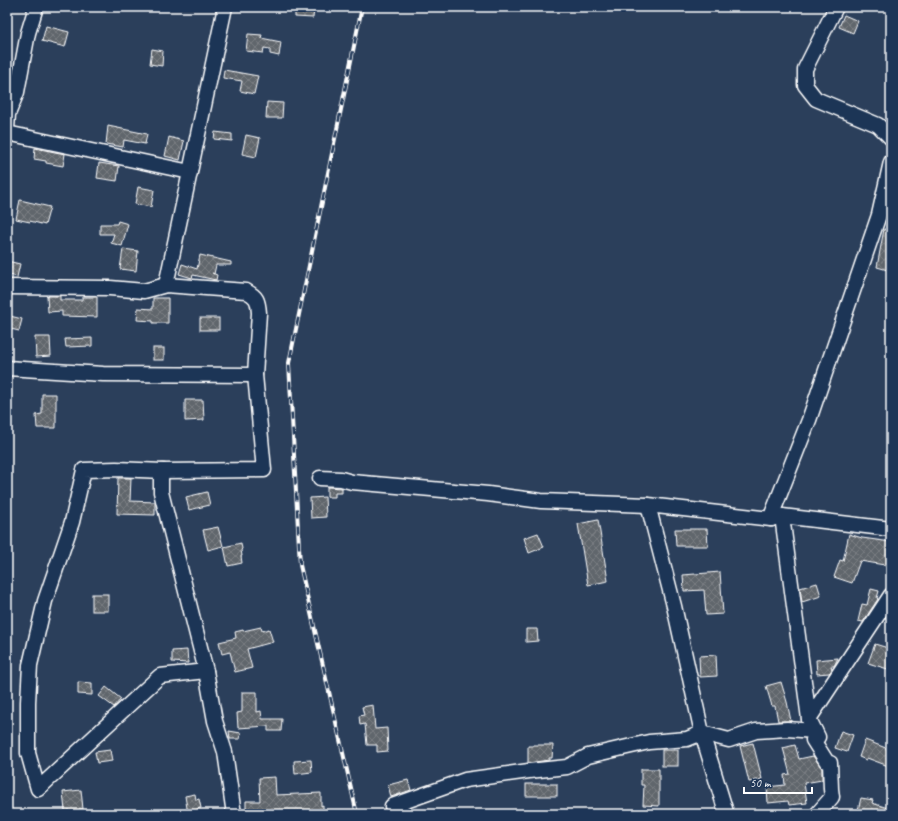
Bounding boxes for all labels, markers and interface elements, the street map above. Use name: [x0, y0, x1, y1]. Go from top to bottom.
scale bar: [744, 769, 812, 795]
text: 50 m: [750, 775, 772, 791]

